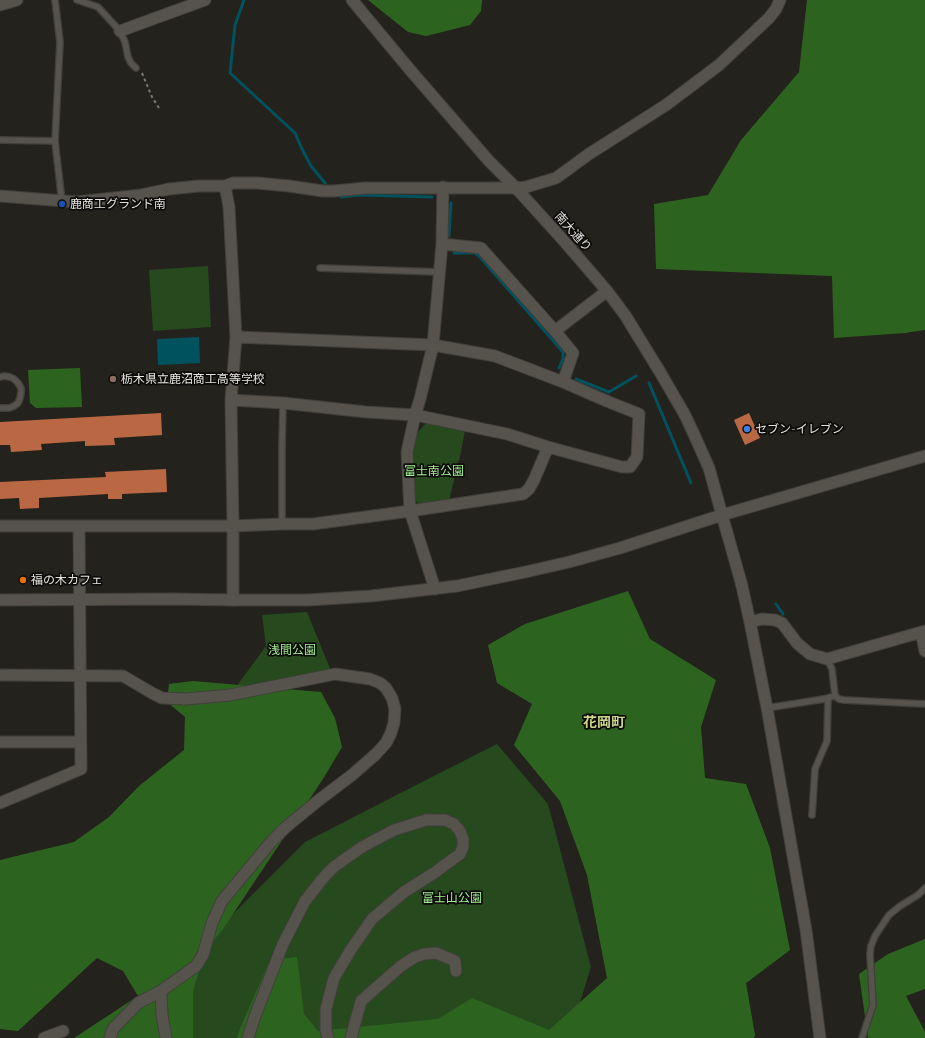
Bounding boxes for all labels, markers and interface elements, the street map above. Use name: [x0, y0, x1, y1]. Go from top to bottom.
place label: 鹿商工グランド南: [70, 197, 166, 211]
marker: 鹿商工グランド南: [57, 199, 67, 209]
street label: 南大通り: [552, 209, 594, 255]
place label: 栃木県立鹿沼商工高等学校: [121, 372, 265, 386]
marker: 栃木県立鹿沼商工高等学校: [108, 374, 118, 384]
place label: セブン-イレブン: [755, 422, 844, 436]
marker: セブン-イレブン: [742, 424, 752, 434]
park label: 富士南公園: [404, 464, 464, 478]
place label: 福の木カフェ: [31, 573, 103, 587]
marker: 福の木カフェ: [18, 575, 28, 585]
park label: 浅間公園: [268, 643, 316, 657]
district label: 花岡町: [583, 715, 625, 731]
park label: 富士山公園: [422, 891, 482, 905]

